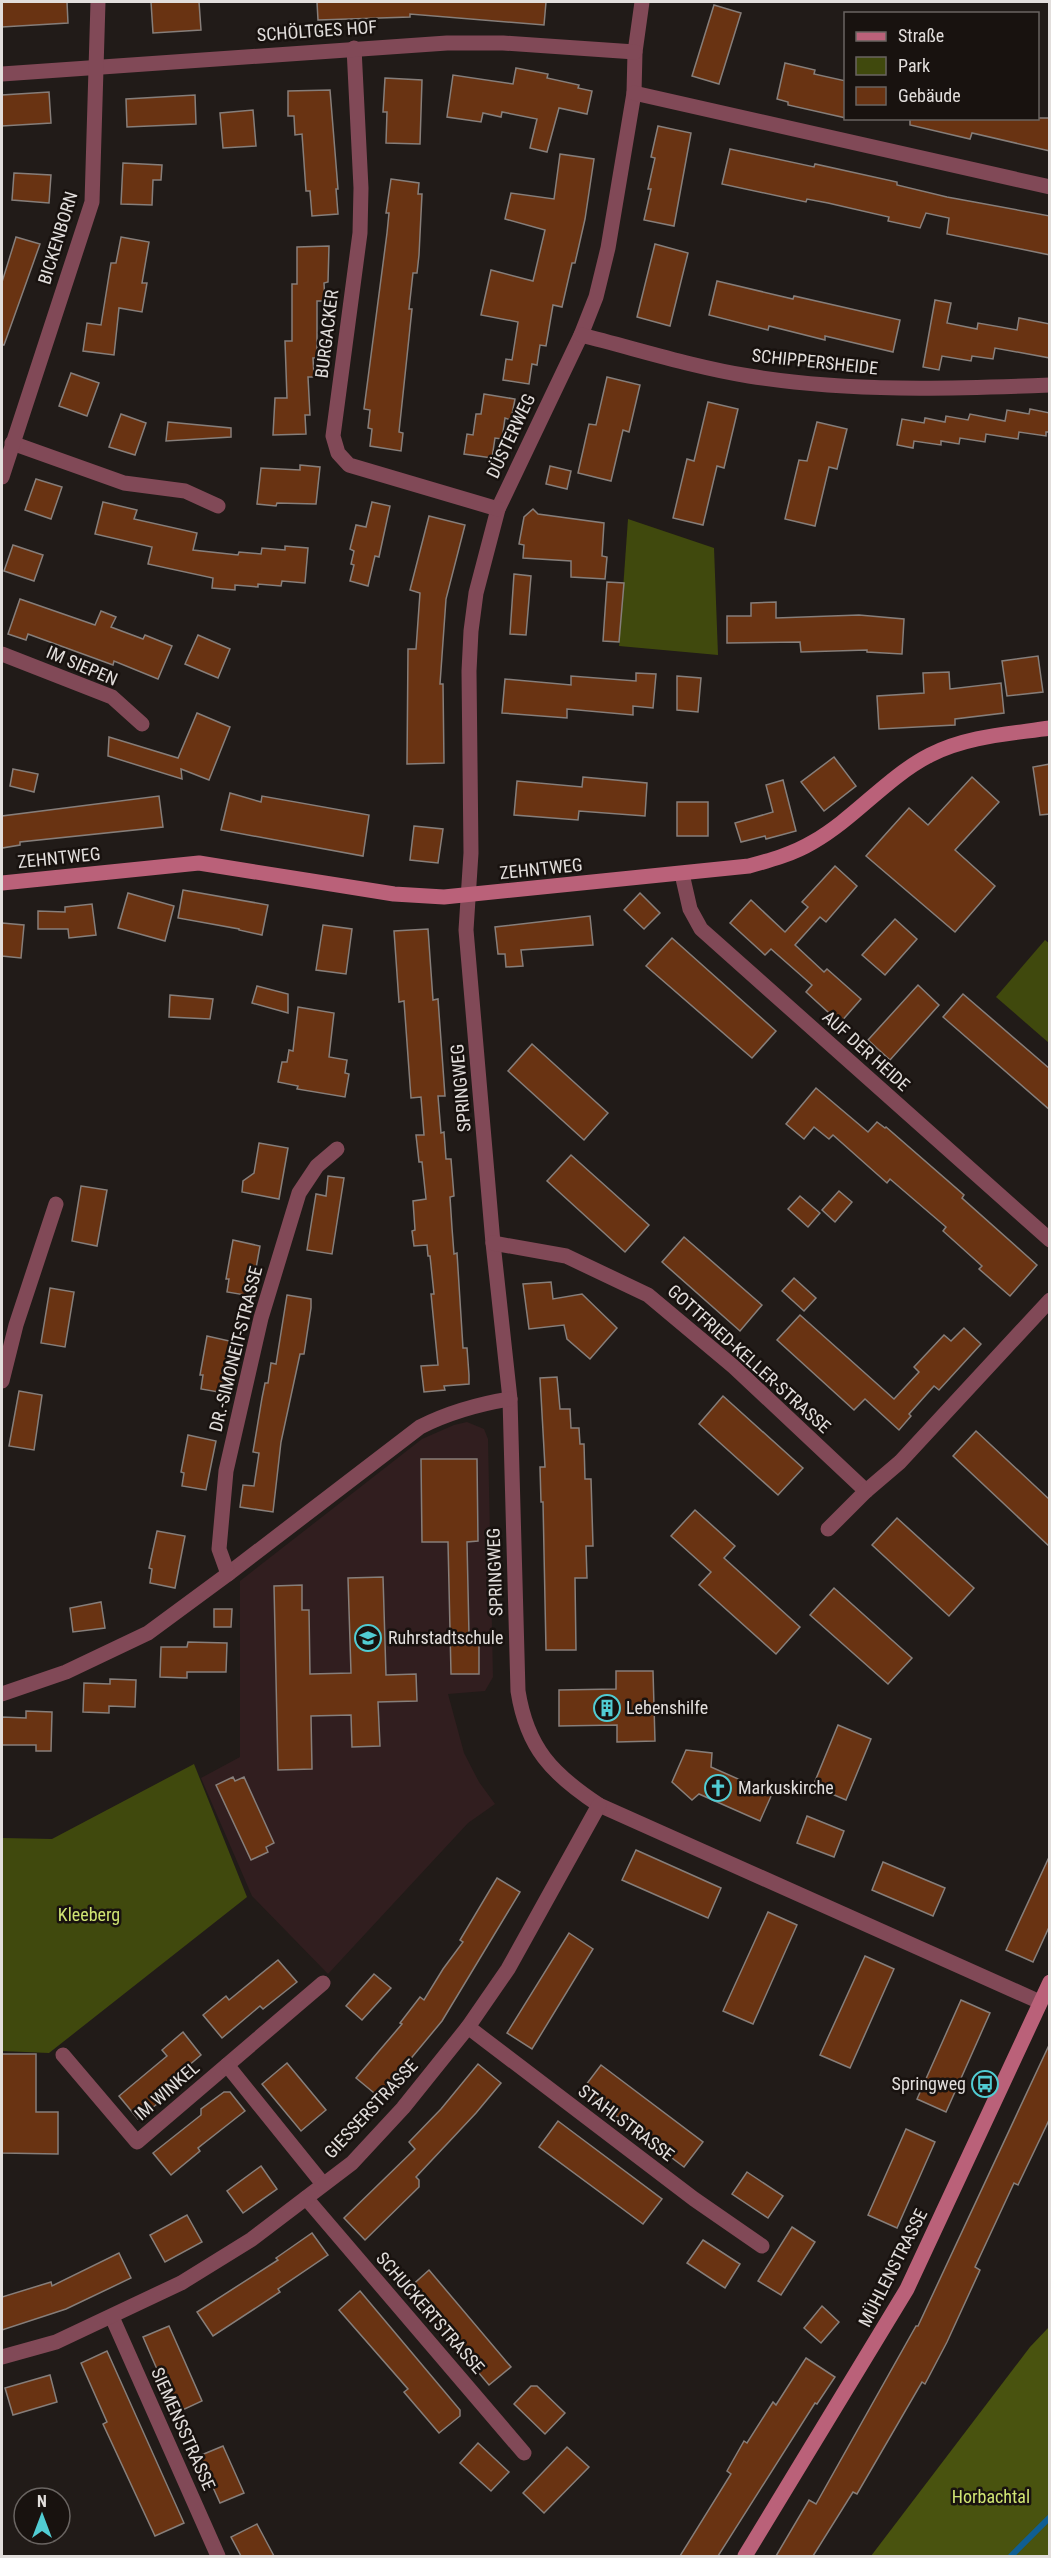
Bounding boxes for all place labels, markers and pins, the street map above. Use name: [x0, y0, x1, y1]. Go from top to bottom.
school or university icon: Ruhrstadtschule: [353, 1623, 383, 1653]
place label: Ruhrstadtschule: [388, 1627, 503, 1648]
building icon: Lebenshilfe: [592, 1693, 622, 1723]
place label: Lebenshilfe: [626, 1697, 708, 1718]
church icon: Markuskirche: [703, 1773, 733, 1803]
place label: Markuskirche: [738, 1777, 834, 1798]
bus stop icon: Springweg: [970, 2069, 1000, 2099]
place label: Springweg: [892, 2073, 966, 2094]

